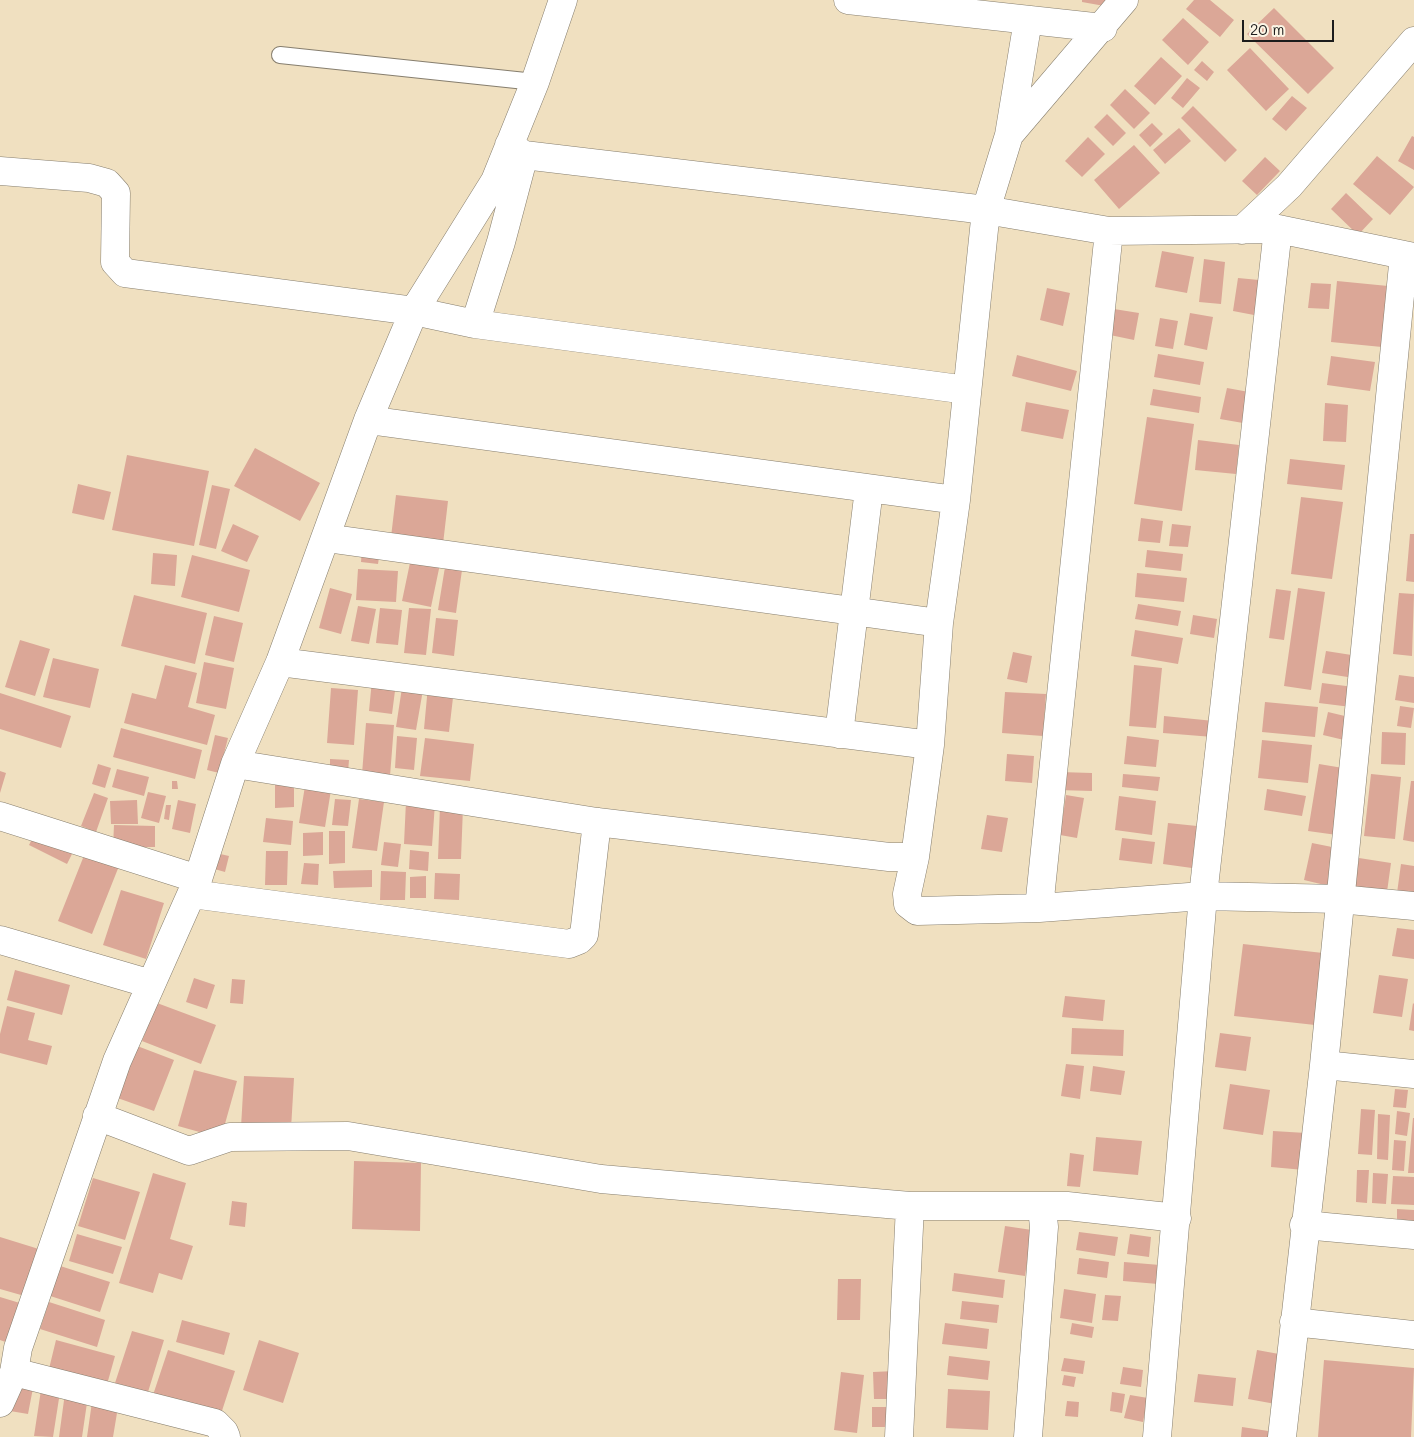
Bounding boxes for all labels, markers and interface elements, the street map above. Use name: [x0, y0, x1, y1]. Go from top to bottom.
scale bar: [1244, 10, 1336, 42]
text: 20 m: [1250, 19, 1284, 39]

